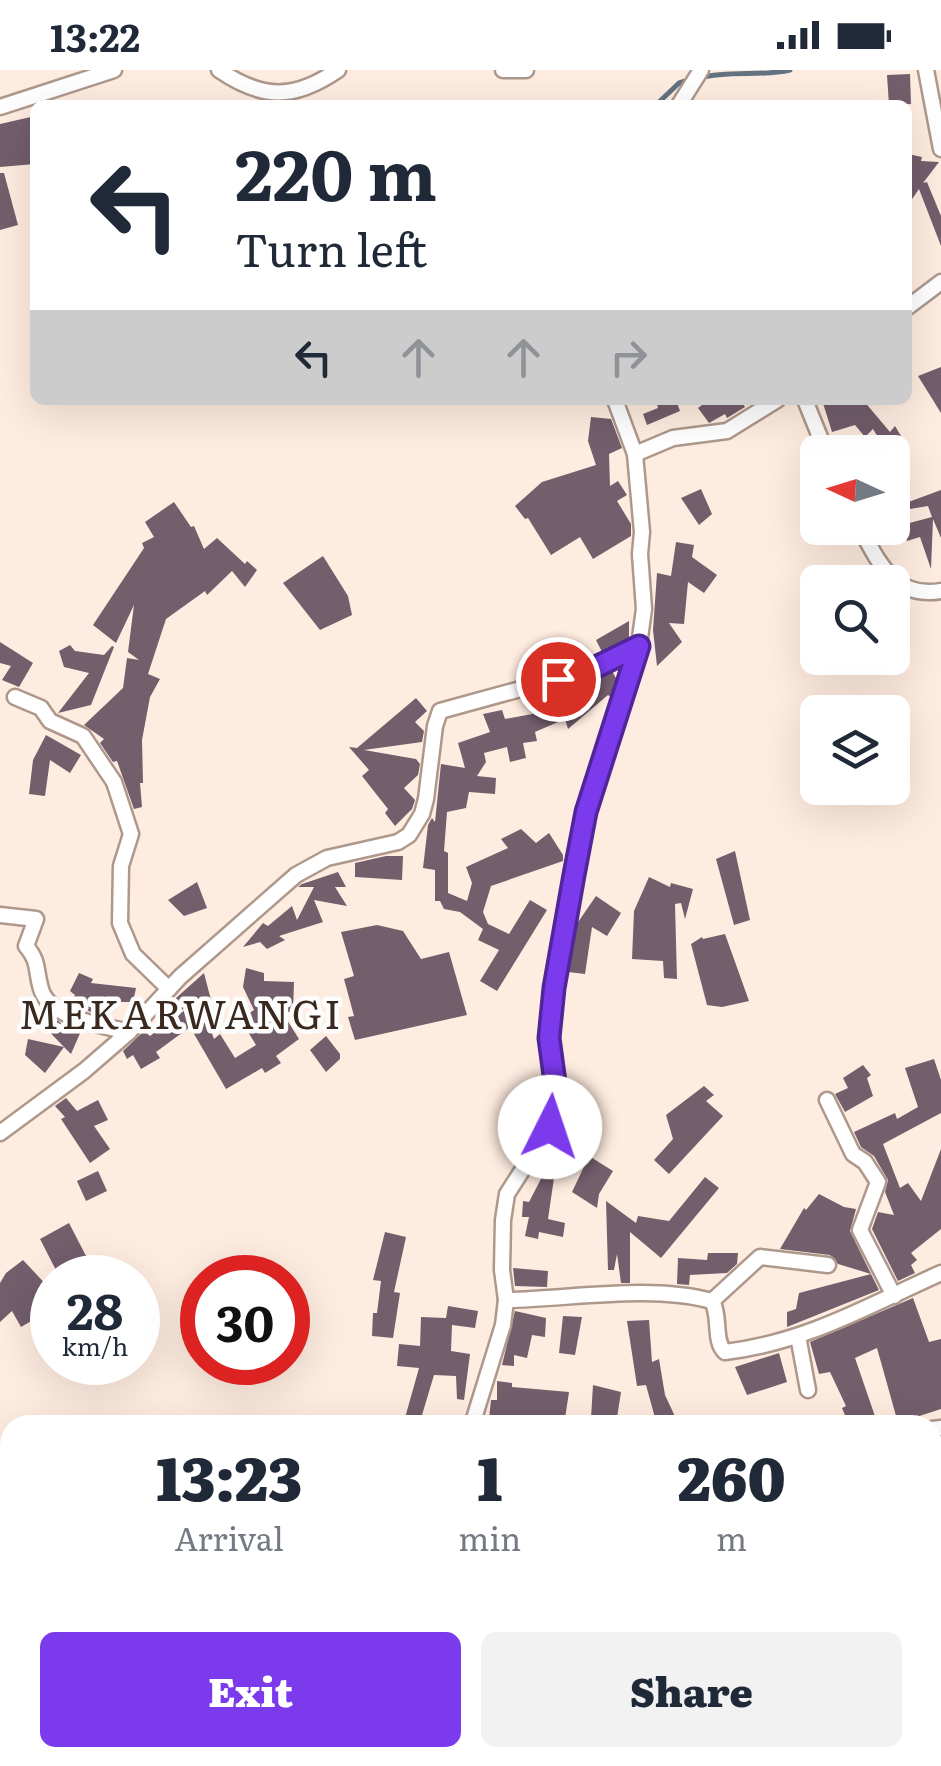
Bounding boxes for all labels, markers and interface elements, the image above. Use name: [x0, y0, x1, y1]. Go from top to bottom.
text: 13:22: [50, 7, 140, 64]
text: 220 m: [235, 119, 437, 223]
icon: left: [70, 140, 200, 270]
text: Turn left: [235, 214, 427, 281]
icon: left: [286, 330, 341, 385]
icon: ahead: [391, 330, 446, 385]
icon: ahead: [496, 330, 551, 385]
icon: right: [601, 330, 656, 385]
north arrow: [800, 435, 910, 545]
map controls: [800, 435, 910, 805]
button: search: [800, 565, 910, 675]
pin: [516, 637, 601, 722]
icon: arrive: [531, 652, 586, 707]
button: layers: [800, 695, 910, 805]
district label: MEKARWANGI: [19, 982, 343, 1041]
position arrow: [498, 1075, 602, 1179]
speed limit sign: 30: [180, 1255, 310, 1385]
text: 28: [67, 1271, 123, 1345]
text: km/h: [62, 1327, 128, 1364]
text: 13:23: [156, 1430, 302, 1519]
text: 1: [477, 1430, 502, 1519]
text: 260: [677, 1430, 786, 1519]
text: Arrival: [175, 1513, 284, 1561]
text: min: [458, 1513, 521, 1561]
text: m: [716, 1513, 747, 1561]
button: Exit: [40, 1632, 461, 1747]
button: Share: [481, 1632, 902, 1747]

